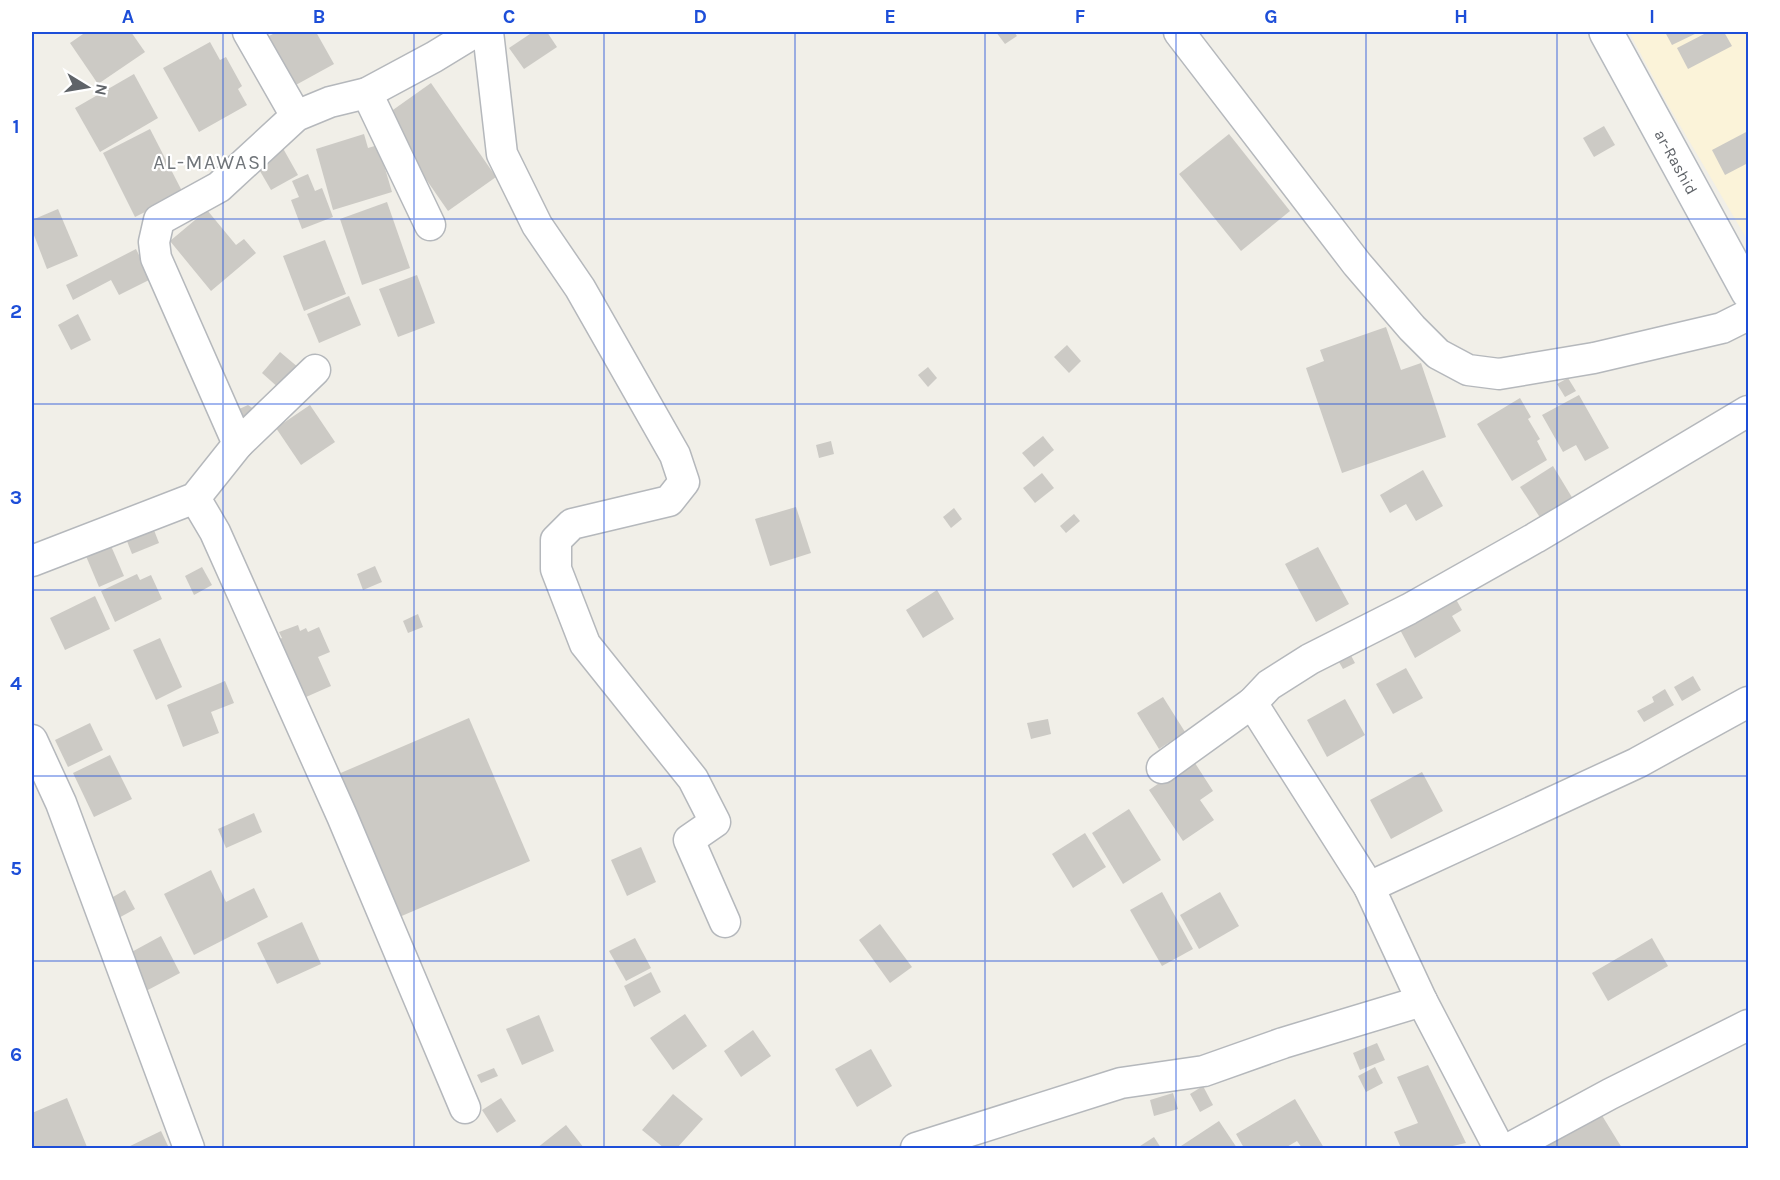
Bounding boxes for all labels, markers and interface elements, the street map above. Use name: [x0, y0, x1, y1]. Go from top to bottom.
text: A: [122, 5, 135, 28]
text: B: [313, 5, 325, 28]
text: C: [503, 5, 515, 28]
text: D: [693, 5, 707, 28]
text: E: [884, 5, 896, 28]
text: F: [1075, 5, 1086, 28]
text: G: [1264, 5, 1278, 28]
text: H: [1454, 5, 1468, 28]
text: I: [1649, 5, 1655, 28]
north arrow: [57, 57, 117, 117]
text: N: [91, 82, 112, 97]
text: 1: [12, 115, 20, 138]
street label: ar-Rashid: [1650, 126, 1702, 198]
district label: AL-MAWASI: [153, 151, 269, 174]
text: 2: [10, 300, 22, 323]
text: 3: [10, 486, 22, 509]
text: 4: [10, 672, 22, 695]
text: 5: [10, 857, 22, 880]
text: 6: [10, 1043, 22, 1066]

